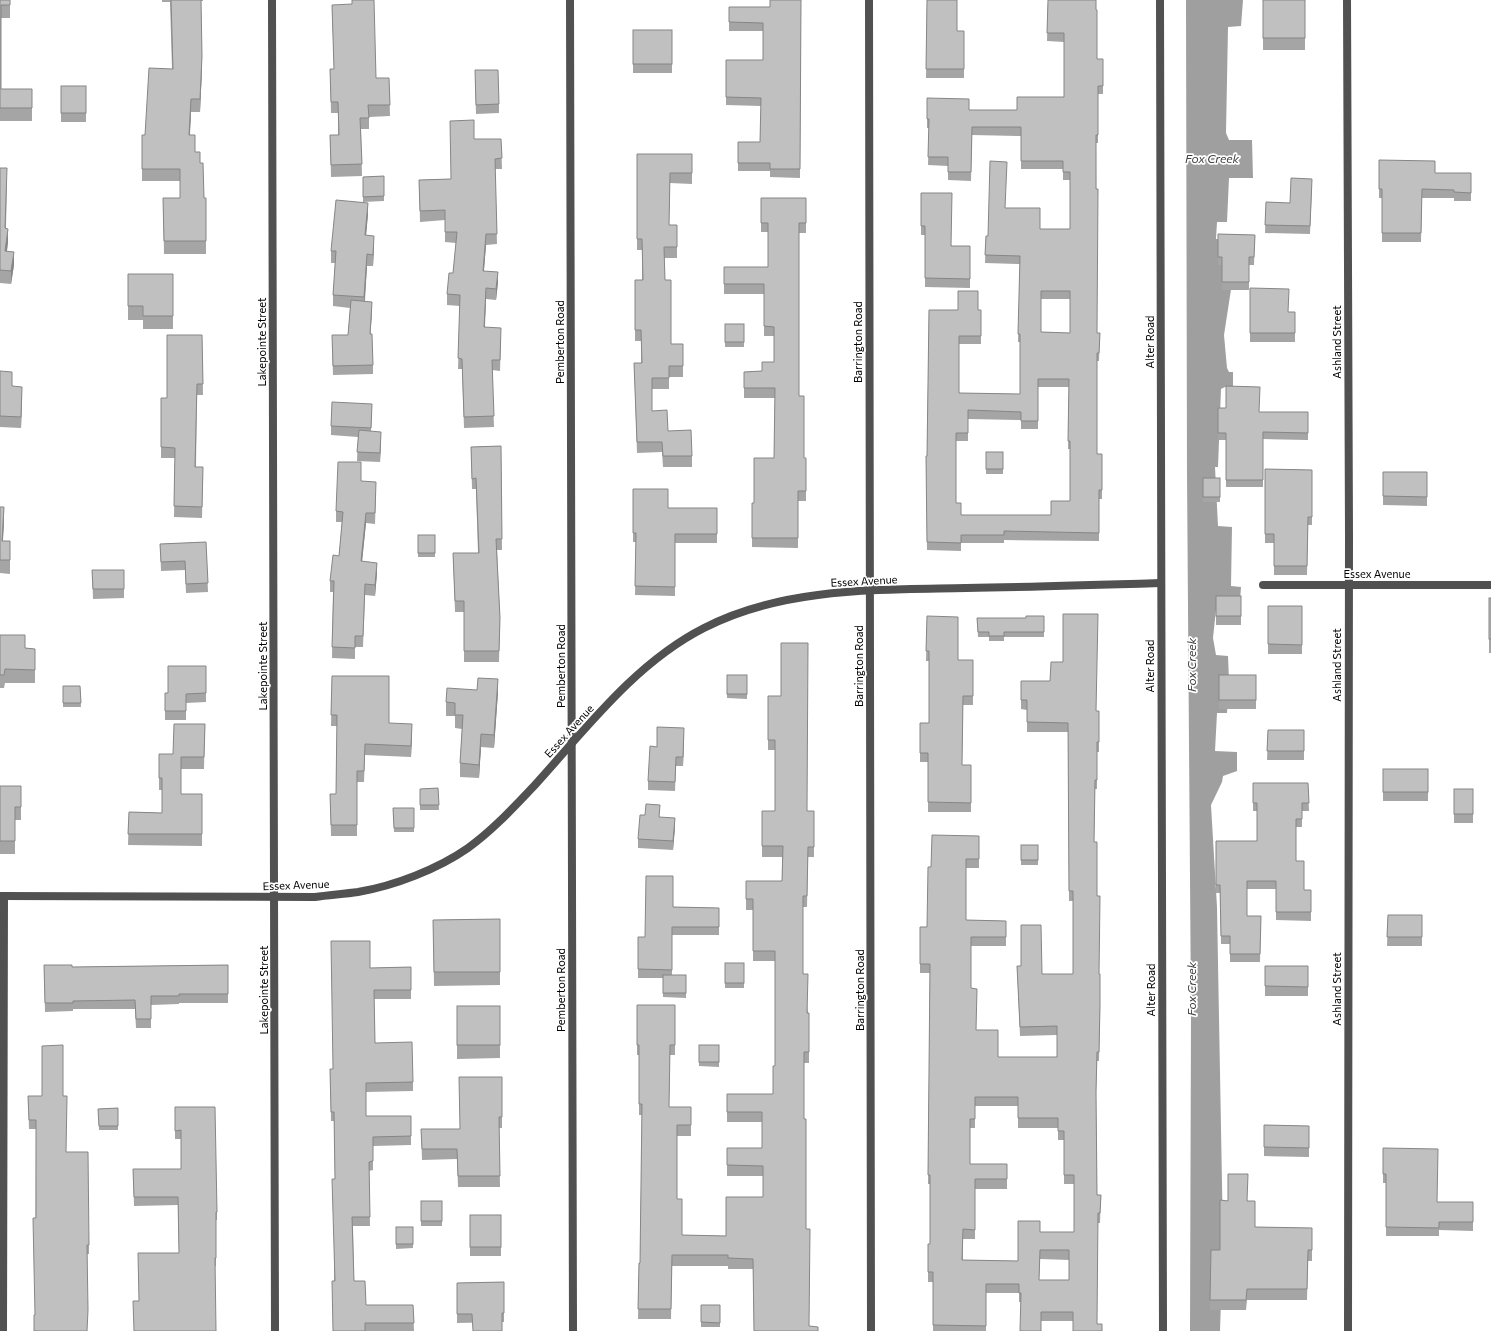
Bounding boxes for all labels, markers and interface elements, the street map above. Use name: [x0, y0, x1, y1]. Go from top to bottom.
water label: Fox Creek: [1185, 151, 1240, 165]
street label: Lakepointe Street: [255, 297, 268, 387]
street label: Pemberton Road: [553, 300, 566, 384]
street label: Barrington Road: [851, 301, 864, 383]
street label: Ashland Street: [1330, 305, 1343, 379]
street label: Alter Road: [1143, 316, 1156, 368]
street label: Essex Avenue: [1344, 567, 1411, 580]
street label: Essex Avenue: [830, 572, 898, 589]
street label: Lakepointe Street: [256, 621, 269, 711]
street label: Pemberton Road: [554, 624, 567, 708]
street label: Barrington Road: [852, 625, 865, 707]
street label: Ashland Street: [1330, 628, 1343, 702]
water label: Fox Creek: [1184, 637, 1198, 692]
street label: Alter Road: [1143, 640, 1156, 692]
street label: Essex Avenue: [541, 701, 596, 760]
street label: Essex Avenue: [262, 877, 330, 892]
street label: Lakepointe Street: [257, 945, 270, 1035]
street label: Pemberton Road: [554, 948, 567, 1032]
street label: Barrington Road: [853, 949, 866, 1031]
street label: Ashland Street: [1330, 952, 1343, 1026]
water label: Fox Creek: [1184, 961, 1198, 1016]
street label: Alter Road: [1144, 964, 1157, 1016]

